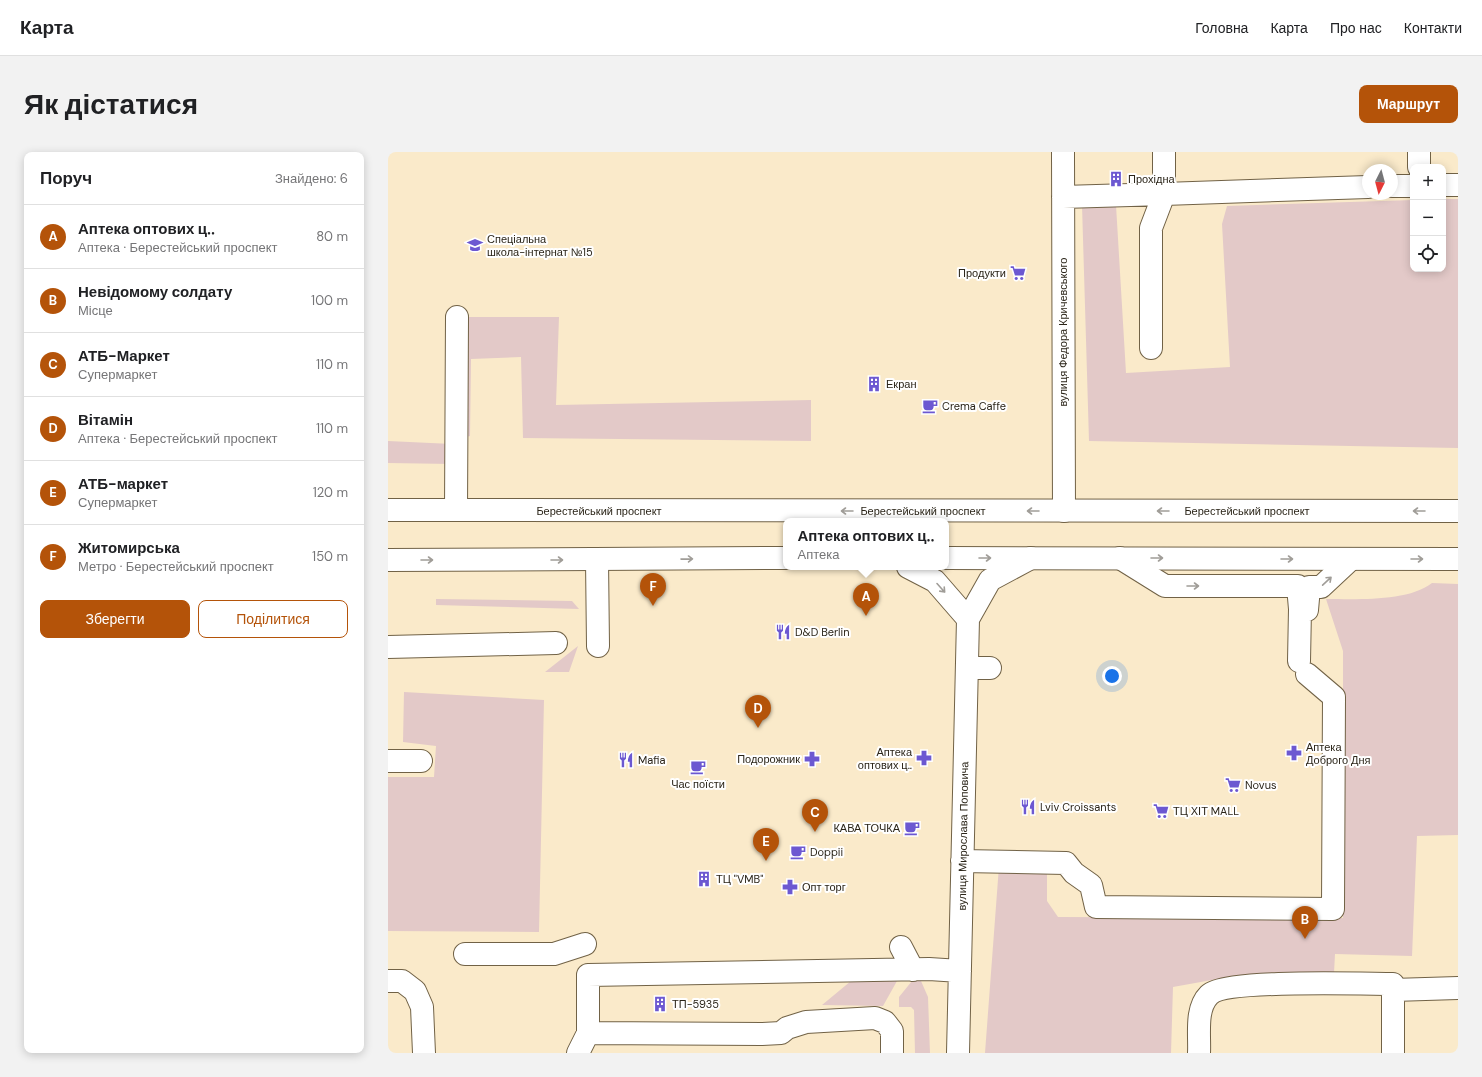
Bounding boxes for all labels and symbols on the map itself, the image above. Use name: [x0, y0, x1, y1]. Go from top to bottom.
north arrow: [1362, 164, 1398, 200]
building icon: Прохідна: [1107, 170, 1125, 188]
place label: Прохідна: [1128, 172, 1175, 186]
place label: Спеціальна школа-інтернат №15: [487, 232, 593, 259]
school or university icon: Спеціальна школа-інтернат №15: [466, 236, 484, 254]
street label: вулиця Федора Кричевського: [1056, 258, 1070, 406]
supermarket icon: Продукти: [1009, 264, 1027, 282]
place label: Продукти: [958, 266, 1006, 280]
building icon: Екран: [865, 375, 883, 393]
place label: Екран: [886, 377, 916, 391]
cafe icon: Crema Caffe: [921, 397, 939, 415]
place label: Crema Caffe: [942, 399, 1006, 413]
street label: Берестейський проспект: [536, 504, 662, 518]
street label: Берестейський проспект: [860, 504, 986, 518]
street label: Берестейський проспект: [1184, 504, 1310, 518]
one-way arrow: [841, 507, 854, 515]
one-way arrow: [1027, 507, 1040, 515]
one-way arrow: [1157, 507, 1170, 515]
one-way arrow: [1413, 507, 1426, 515]
one-way arrow: [978, 554, 991, 562]
one-way arrow: [1150, 554, 1163, 562]
one-way arrow: [680, 555, 693, 563]
one-way arrow: [1280, 555, 1293, 563]
one-way arrow: [1410, 555, 1423, 563]
one-way arrow: [420, 556, 433, 564]
one-way arrow: [550, 556, 563, 564]
pin: F: [640, 573, 666, 606]
one-way arrow: [1322, 577, 1332, 586]
one-way arrow: [1186, 582, 1199, 590]
pin: A: [853, 583, 879, 616]
one-way arrow: [936, 583, 945, 593]
restaurant icon: D&D Berlin: [774, 623, 792, 641]
place label: D&D Berlin: [795, 625, 850, 639]
your location: [1102, 666, 1122, 686]
pin: D: [745, 695, 771, 728]
place label: Аптека Доброго Дня: [1306, 740, 1371, 767]
pharmacy icon: Аптека Доброго Дня: [1285, 744, 1303, 762]
place label: Аптека оптових ц..: [858, 745, 913, 772]
pharmacy icon: Аптека оптових ц..: [915, 749, 933, 767]
pharmacy icon: Подорожник: [803, 750, 821, 768]
restaurant icon: Mafia: [617, 751, 635, 769]
place label: Подорожник: [737, 752, 800, 766]
place label: Mafia: [638, 753, 665, 767]
cafe icon: Час поїсти: [689, 758, 707, 776]
street label: вулиця Мирослава Поповича: [955, 761, 971, 911]
supermarket icon: Novus: [1224, 776, 1242, 794]
place label: Час поїсти: [671, 777, 725, 791]
place label: Novus: [1245, 778, 1276, 792]
restaurant icon: Lviv Croissants: [1019, 798, 1037, 816]
pin: C: [802, 799, 828, 832]
place label: Lviv Croissants: [1040, 800, 1116, 814]
supermarket icon: ТЦ ХІТ MALL: [1152, 802, 1170, 820]
place label: ТЦ ХІТ MALL: [1173, 804, 1239, 818]
cafe icon: КАВА ТОЧКА: [903, 819, 921, 837]
place label: КАВА ТОЧКА: [833, 821, 901, 835]
pin: E: [753, 828, 779, 861]
cafe icon: Doppii: [789, 843, 807, 861]
place label: Doppii: [810, 845, 843, 859]
building icon: ТЦ "VMB": [695, 870, 713, 888]
place label: ТЦ "VMB": [716, 872, 763, 886]
pharmacy icon: Опт торг: [781, 878, 799, 896]
place label: Опт торг: [802, 880, 846, 894]
pin: B: [1292, 906, 1318, 939]
building icon: ТП-5935: [651, 995, 669, 1013]
place label: ТП-5935: [672, 997, 719, 1011]

